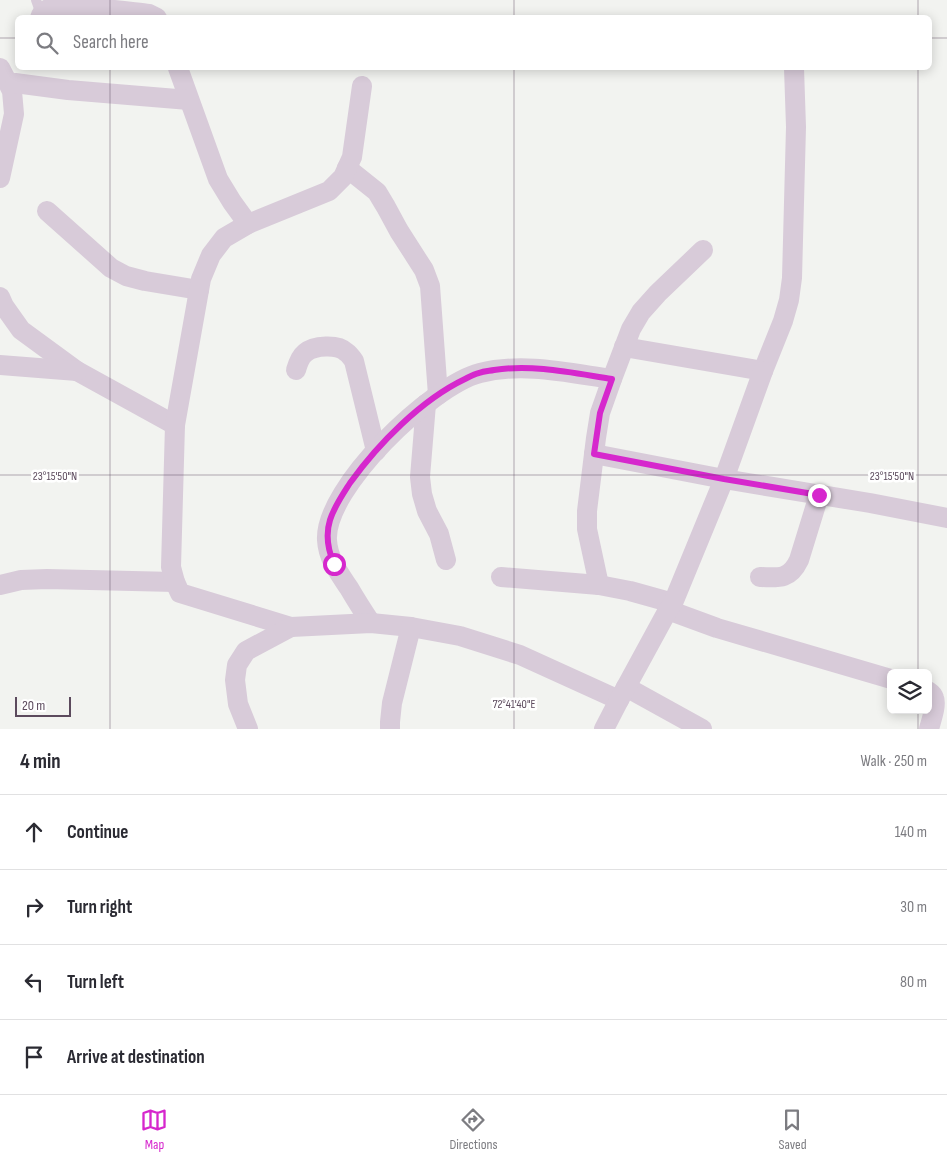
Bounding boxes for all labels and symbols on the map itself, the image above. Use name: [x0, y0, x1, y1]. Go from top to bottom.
text: 23°15'50"N: [33, 469, 77, 484]
text: 23°15'50"N: [870, 469, 914, 484]
route end: [808, 484, 831, 507]
route start: [323, 553, 346, 576]
scale bar: [15, 694, 71, 717]
text: 72°41'40"E: [493, 697, 535, 712]

